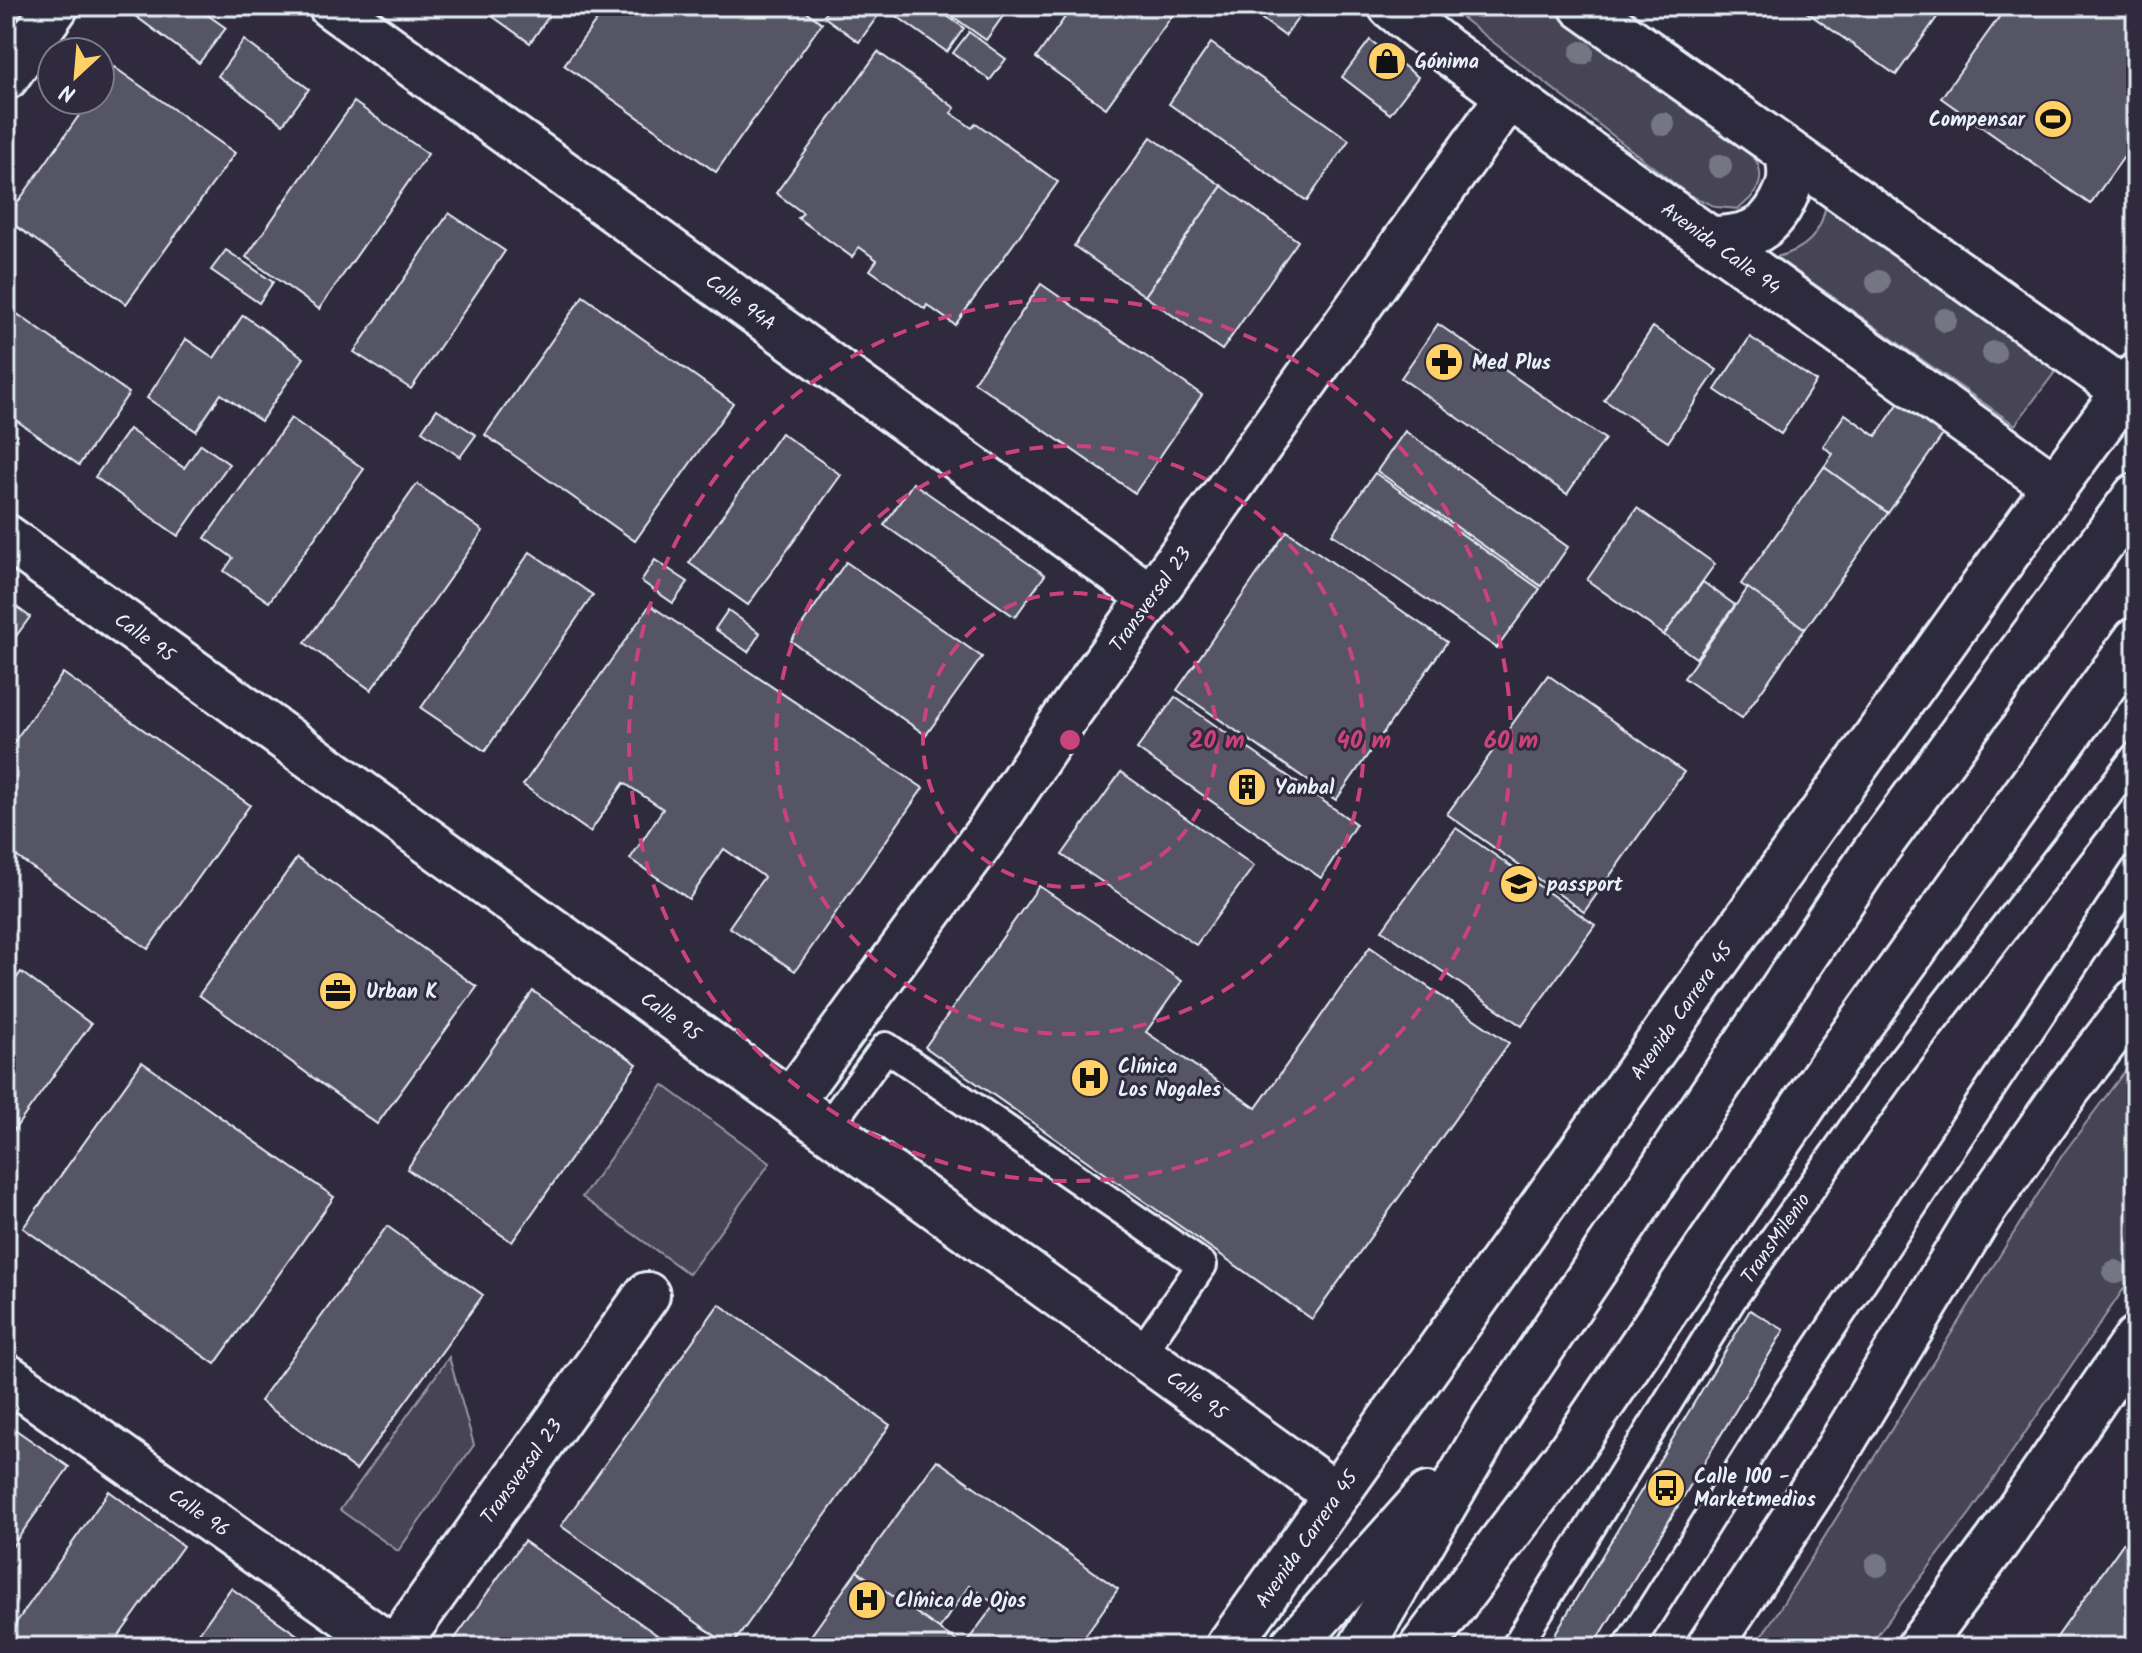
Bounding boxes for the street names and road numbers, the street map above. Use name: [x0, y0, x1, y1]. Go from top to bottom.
street label: Avenida Calle 94: [1653, 195, 1786, 304]
street label: Calle 94A: [698, 267, 782, 340]
street label: Transversal 23: [1102, 541, 1201, 660]
street label: Calle 95: [107, 605, 182, 672]
street label: Avenida Carrera 45: [1623, 936, 1743, 1088]
street label: Calle 95: [633, 984, 708, 1051]
street label: TransMilenio: [1733, 1187, 1820, 1291]
street label: Calle 95: [1159, 1363, 1234, 1430]
street label: Transversal 23: [473, 1413, 572, 1532]
street label: Avenida Carrera 45: [1248, 1464, 1368, 1616]
street label: Calle 96: [160, 1481, 235, 1547]

